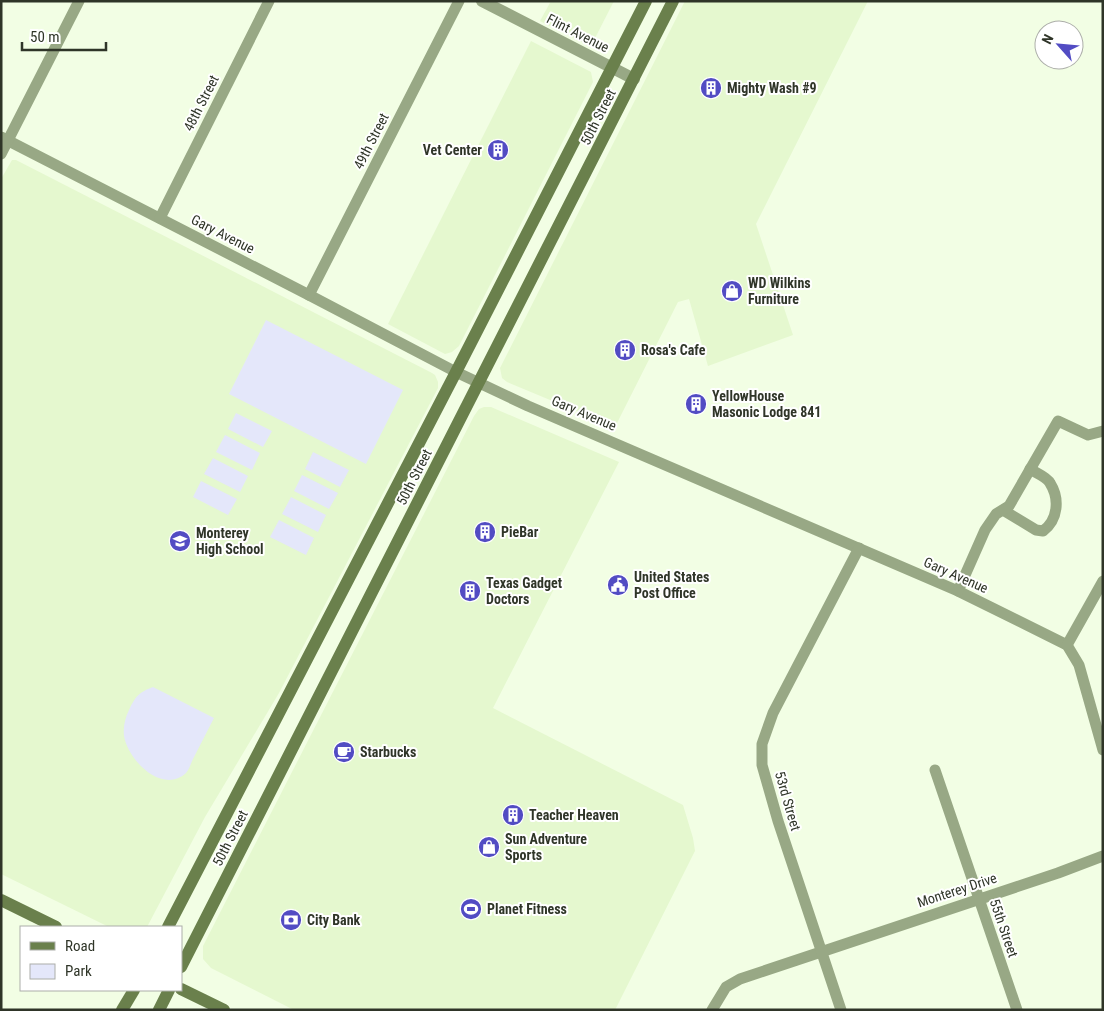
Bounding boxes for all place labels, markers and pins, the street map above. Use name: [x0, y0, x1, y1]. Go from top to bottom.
building icon: Mighty Wash #9: [699, 76, 723, 100]
place label: Mighty Wash #9: [727, 80, 817, 96]
building icon: Vet Center: [486, 138, 510, 162]
place label: Vet Center: [423, 142, 482, 158]
place label: WD Wilkins Furniture: [748, 275, 811, 307]
shop icon: WD Wilkins Furniture: [720, 279, 744, 303]
building icon: Rosa's Cafe: [613, 338, 637, 362]
place label: Rosa's Cafe: [641, 342, 706, 358]
place label: YellowHouse Masonic Lodge 841: [712, 388, 821, 420]
building icon: YellowHouse Masonic Lodge 841: [684, 392, 708, 416]
building icon: PieBar: [473, 520, 497, 544]
place label: PieBar: [501, 524, 539, 540]
place label: Monterey High School: [196, 525, 264, 557]
school or university icon: Monterey High School: [168, 529, 192, 553]
place label: United States Post Office: [634, 569, 709, 601]
public building icon: United States Post Office: [606, 573, 630, 597]
place label: Texas Gadget Doctors: [486, 575, 562, 607]
building icon: Texas Gadget Doctors: [458, 579, 482, 603]
cafe icon: Starbucks: [332, 740, 356, 764]
place label: Starbucks: [360, 744, 416, 760]
building icon: Teacher Heaven: [501, 803, 525, 827]
place label: Teacher Heaven: [529, 807, 619, 823]
place label: Sun Adventure Sports: [505, 831, 587, 863]
shop icon: Sun Adventure Sports: [477, 835, 501, 859]
sports icon: Planet Fitness: [459, 897, 483, 921]
place label: Planet Fitness: [487, 901, 567, 917]
bank icon: City Bank: [279, 908, 303, 932]
place label: City Bank: [307, 912, 361, 928]

